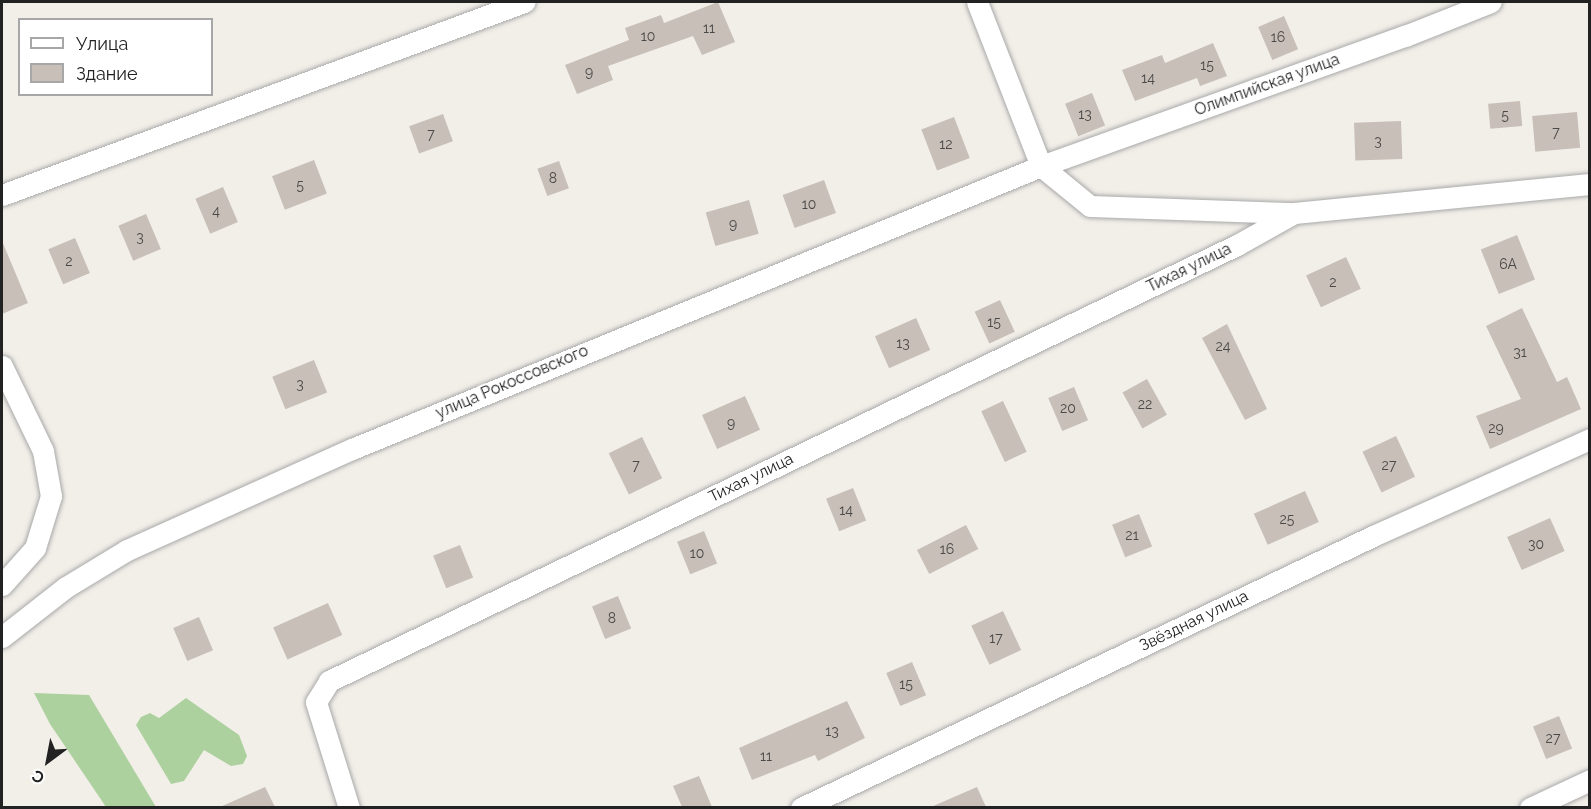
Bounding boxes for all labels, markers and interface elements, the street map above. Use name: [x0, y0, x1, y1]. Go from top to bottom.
legend: [18, 18, 213, 96]
house number: 11: [703, 20, 715, 36]
house number: 10: [641, 28, 655, 44]
house number: 16: [1271, 29, 1285, 45]
text: Улица: [76, 33, 128, 54]
street label: Олимпийская улица: [1192, 50, 1342, 120]
house number: 15: [1200, 57, 1214, 73]
text: Здание: [76, 63, 138, 84]
house number: 9: [585, 64, 593, 80]
house number: 14: [1141, 70, 1155, 86]
house number: 13: [1078, 106, 1092, 122]
house number: 5: [1501, 107, 1509, 123]
house number: 7: [1552, 124, 1560, 140]
house number: 7: [427, 126, 435, 142]
house number: 3: [1374, 133, 1382, 149]
house number: 12: [939, 136, 953, 152]
house number: 8: [549, 170, 557, 186]
house number: 5: [296, 177, 304, 193]
house number: 10: [802, 196, 816, 212]
house number: 4: [212, 203, 220, 219]
house number: 9: [729, 216, 737, 232]
house number: 3: [136, 229, 144, 245]
street label: Тихая улица: [1143, 239, 1235, 297]
house number: 2: [65, 253, 73, 269]
house number: 6А: [1499, 256, 1517, 272]
house number: 2: [1329, 274, 1337, 290]
house number: 15: [987, 314, 1001, 330]
house number: 13: [896, 335, 910, 351]
house number: 24: [1216, 338, 1230, 354]
street label: улица Рокоссовского: [433, 341, 591, 423]
house number: 31: [1513, 344, 1527, 360]
house number: 3: [296, 376, 304, 392]
house number: 22: [1138, 396, 1152, 412]
house number: 20: [1060, 400, 1076, 416]
house number: 9: [727, 415, 735, 431]
house number: 29: [1488, 420, 1504, 436]
street label: Тихая улица: [705, 449, 797, 507]
house number: 7: [632, 457, 640, 473]
house number: 27: [1382, 457, 1396, 473]
house number: 14: [839, 502, 853, 518]
house number: 25: [1280, 511, 1294, 527]
house number: 21: [1125, 527, 1139, 543]
house number: 30: [1528, 536, 1544, 552]
house number: 16: [940, 541, 954, 557]
house number: 10: [690, 545, 704, 561]
street label: Звёздная улица: [1136, 586, 1252, 656]
house number: 8: [608, 610, 616, 626]
house number: 17: [989, 630, 1003, 646]
house number: 15: [899, 676, 913, 692]
house number: 13: [825, 723, 839, 739]
house number: 27: [1546, 730, 1560, 746]
north arrow: [18, 731, 78, 791]
house number: 11: [760, 748, 772, 764]
text: С: [29, 766, 48, 788]

